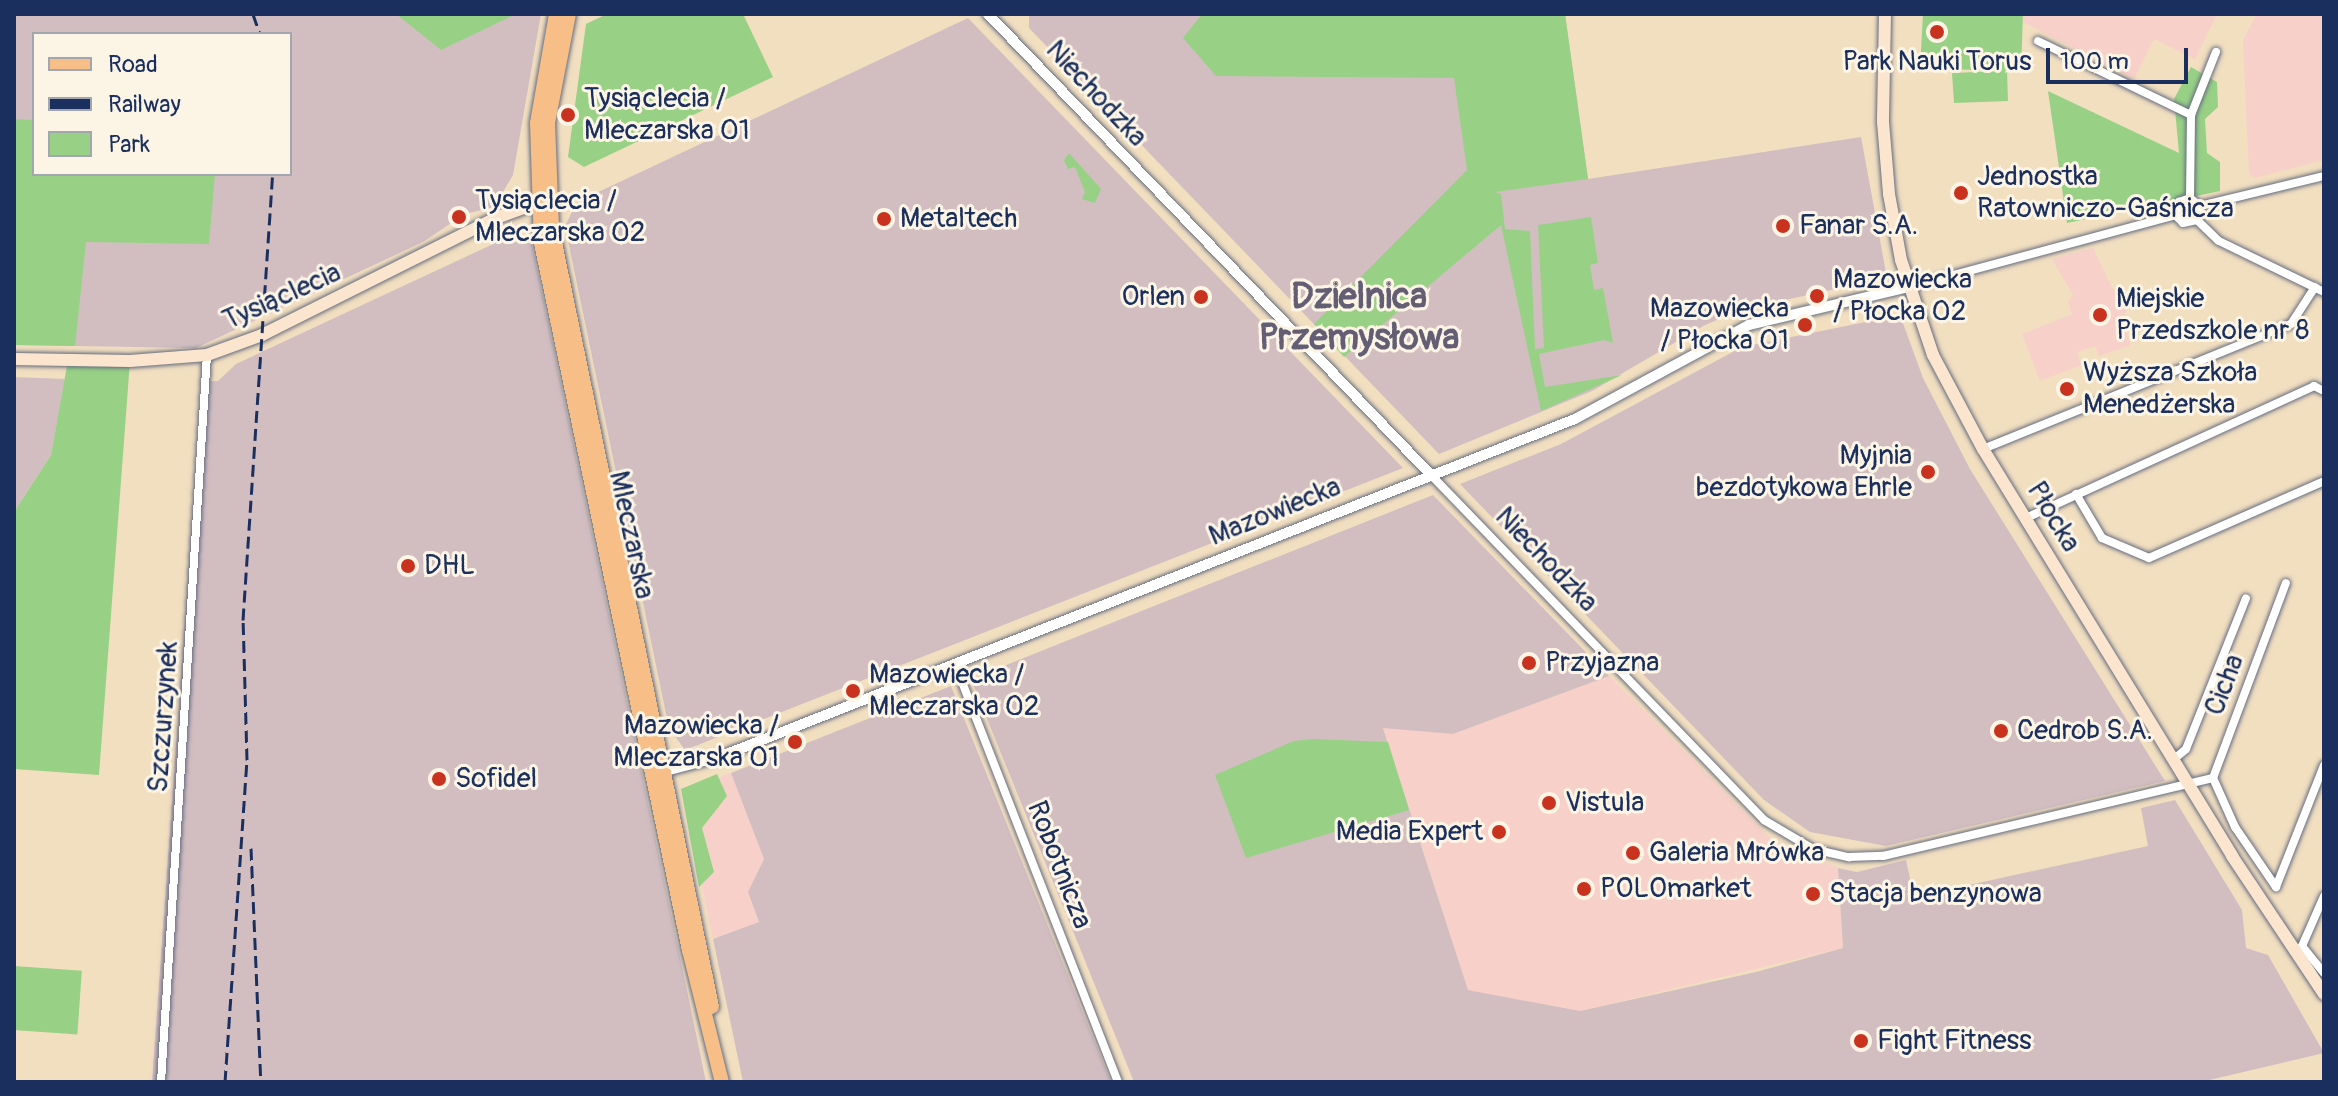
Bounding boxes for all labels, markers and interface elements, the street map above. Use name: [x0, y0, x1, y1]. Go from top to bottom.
marker: Park Nauki Torus: [1928, 23, 1946, 41]
legend: [32, 32, 292, 176]
scale bar: [2050, 32, 2192, 82]
street label: Niechodzka: [1038, 34, 1154, 154]
place label: Park Nauki Torus: [1842, 45, 2032, 79]
text: 100 m: [2060, 47, 2129, 76]
text: Road: [108, 50, 158, 79]
place label: Tysiąclecia / Mleczarska 01: [584, 82, 750, 148]
text: Railway: [108, 90, 181, 119]
marker: Tysiąclecia / Mleczarska 01: [559, 106, 577, 124]
text: Park: [108, 130, 150, 159]
place label: Jednostka Ratowniczo-Gaśnicza: [1977, 160, 2234, 226]
place label: Tysiąclecia / Mleczarska 02: [475, 184, 646, 250]
marker: Jednostka Ratowniczo-Gaśnicza: [1952, 184, 1970, 202]
place label: Metaltech: [900, 202, 1017, 236]
marker: Tysiąclecia / Mleczarska 02: [450, 208, 468, 226]
place label: Fanar S.A.: [1799, 209, 1918, 243]
marker: Metaltech: [875, 210, 893, 228]
marker: Fanar S.A.: [1774, 217, 1792, 235]
street label: Tysiąclecia: [218, 256, 346, 338]
place label: Mazowiecka / Płocka 02: [1833, 263, 1972, 329]
district label: Dzielnica Przemysłowa: [1259, 274, 1459, 359]
place label: Orlen: [1121, 280, 1185, 314]
place label: Miejskie Przedszkole nr 8: [2116, 282, 2309, 348]
marker: Mazowiecka / Płocka 02: [1808, 287, 1826, 305]
marker: Orlen: [1192, 288, 1210, 306]
place label: Mazowiecka / Płocka 01: [1650, 292, 1789, 358]
marker: Miejskie Przedszkole nr 8: [2091, 306, 2109, 324]
marker: Mazowiecka / Płocka 01: [1796, 316, 1814, 334]
place label: Wyższa Szkoła Menedżerska: [2083, 356, 2257, 422]
marker: Wyższa Szkoła Menedżerska: [2058, 380, 2076, 398]
place label: Myjnia bezdotykowa Ehrle: [1696, 439, 1912, 505]
marker: Myjnia bezdotykowa Ehrle: [1919, 463, 1937, 481]
street label: Mleczarska: [601, 468, 661, 602]
street label: Mazowiecka: [1204, 470, 1346, 554]
street label: Płocka: [2019, 476, 2087, 558]
street label: Niechodzka: [1488, 500, 1604, 620]
place label: DHL: [424, 549, 475, 583]
marker: DHL: [399, 557, 417, 575]
street label: Szczurzynek: [142, 640, 186, 794]
place label: Przyjazna: [1545, 646, 1659, 680]
street label: Cicha: [2198, 650, 2252, 720]
marker: Przyjazna: [1520, 654, 1538, 672]
place label: Mazowiecka / Mleczarska 02: [869, 658, 1040, 724]
marker: Mazowiecka / Mleczarska 02: [844, 682, 862, 700]
place label: Mazowiecka / Mleczarska 01: [613, 709, 779, 775]
place label: Cedrob S.A.: [2017, 714, 2153, 748]
marker: Cedrob S.A.: [1992, 722, 2010, 740]
marker: Mazowiecka / Mleczarska 01: [786, 733, 804, 751]
place label: Sofidel: [455, 762, 537, 796]
marker: Sofidel: [430, 770, 448, 788]
place label: Vistula: [1565, 786, 1644, 820]
marker: Vistula: [1540, 794, 1558, 812]
street label: Robotnicza: [1019, 796, 1099, 934]
place label: Media Expert: [1336, 815, 1483, 849]
marker: Media Expert: [1490, 823, 1508, 841]
place label: Galeria Mrówka: [1649, 836, 1824, 870]
marker: Galeria Mrówka: [1624, 844, 1642, 862]
place label: POLOmarket: [1600, 872, 1751, 906]
place label: Stacja benzynowa: [1829, 877, 2042, 911]
marker: POLOmarket: [1575, 880, 1593, 898]
marker: Stacja benzynowa: [1804, 885, 1822, 903]
place label: Fight Fitness: [1877, 1024, 2032, 1058]
marker: Fight Fitness: [1852, 1032, 1870, 1050]

